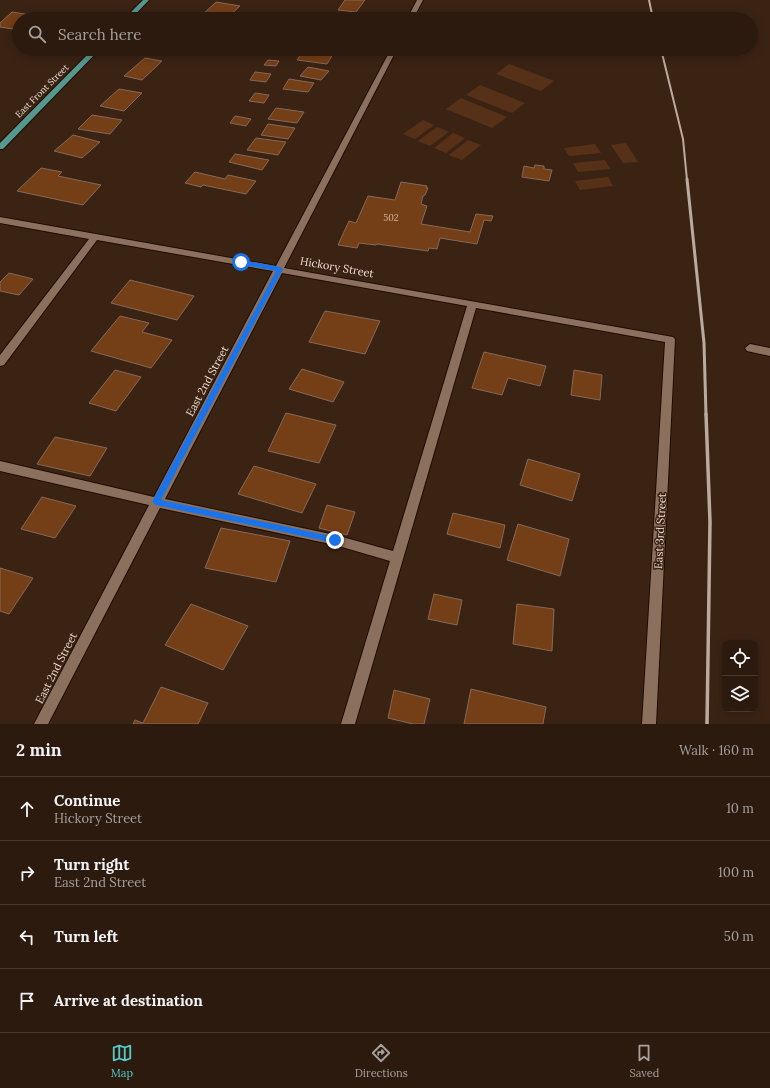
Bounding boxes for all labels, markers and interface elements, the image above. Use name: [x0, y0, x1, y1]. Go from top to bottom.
search box: [12, 12, 758, 56]
icon: search: [26, 23, 48, 45]
text: Search here: [58, 25, 141, 44]
street label: East Front Street: [13, 61, 71, 120]
house number: 502: [383, 212, 399, 223]
route start: [232, 253, 250, 271]
street label: Hickory Street: [299, 254, 376, 280]
street label: East 2nd Street: [183, 343, 232, 419]
street label: East 3rd Street: [651, 492, 669, 569]
route end: [326, 531, 344, 549]
street label: East 2nd Street: [32, 629, 80, 706]
map controls: [722, 640, 758, 712]
button: locate: [722, 640, 758, 676]
button: layers: [722, 676, 758, 712]
text: 2 min: [16, 739, 62, 761]
text: Walk · 160 m: [679, 742, 754, 759]
text: Continue: [54, 791, 120, 810]
icon: ahead: [16, 798, 38, 820]
text: 10 m: [726, 800, 754, 817]
text: Hickory Street: [54, 810, 142, 827]
text: Turn right: [54, 855, 130, 874]
icon: right: [16, 862, 38, 884]
text: 100 m: [718, 864, 754, 881]
text: East 2nd Street: [54, 874, 146, 891]
icon: left: [16, 926, 38, 948]
text: Turn left: [54, 927, 118, 946]
text: 50 m: [724, 928, 754, 945]
icon: arrive: [16, 990, 38, 1012]
text: Arrive at destination: [54, 991, 203, 1010]
tab: Map: [111, 1042, 133, 1080]
tab: Directions: [355, 1042, 408, 1080]
tab: Saved: [629, 1042, 659, 1080]

